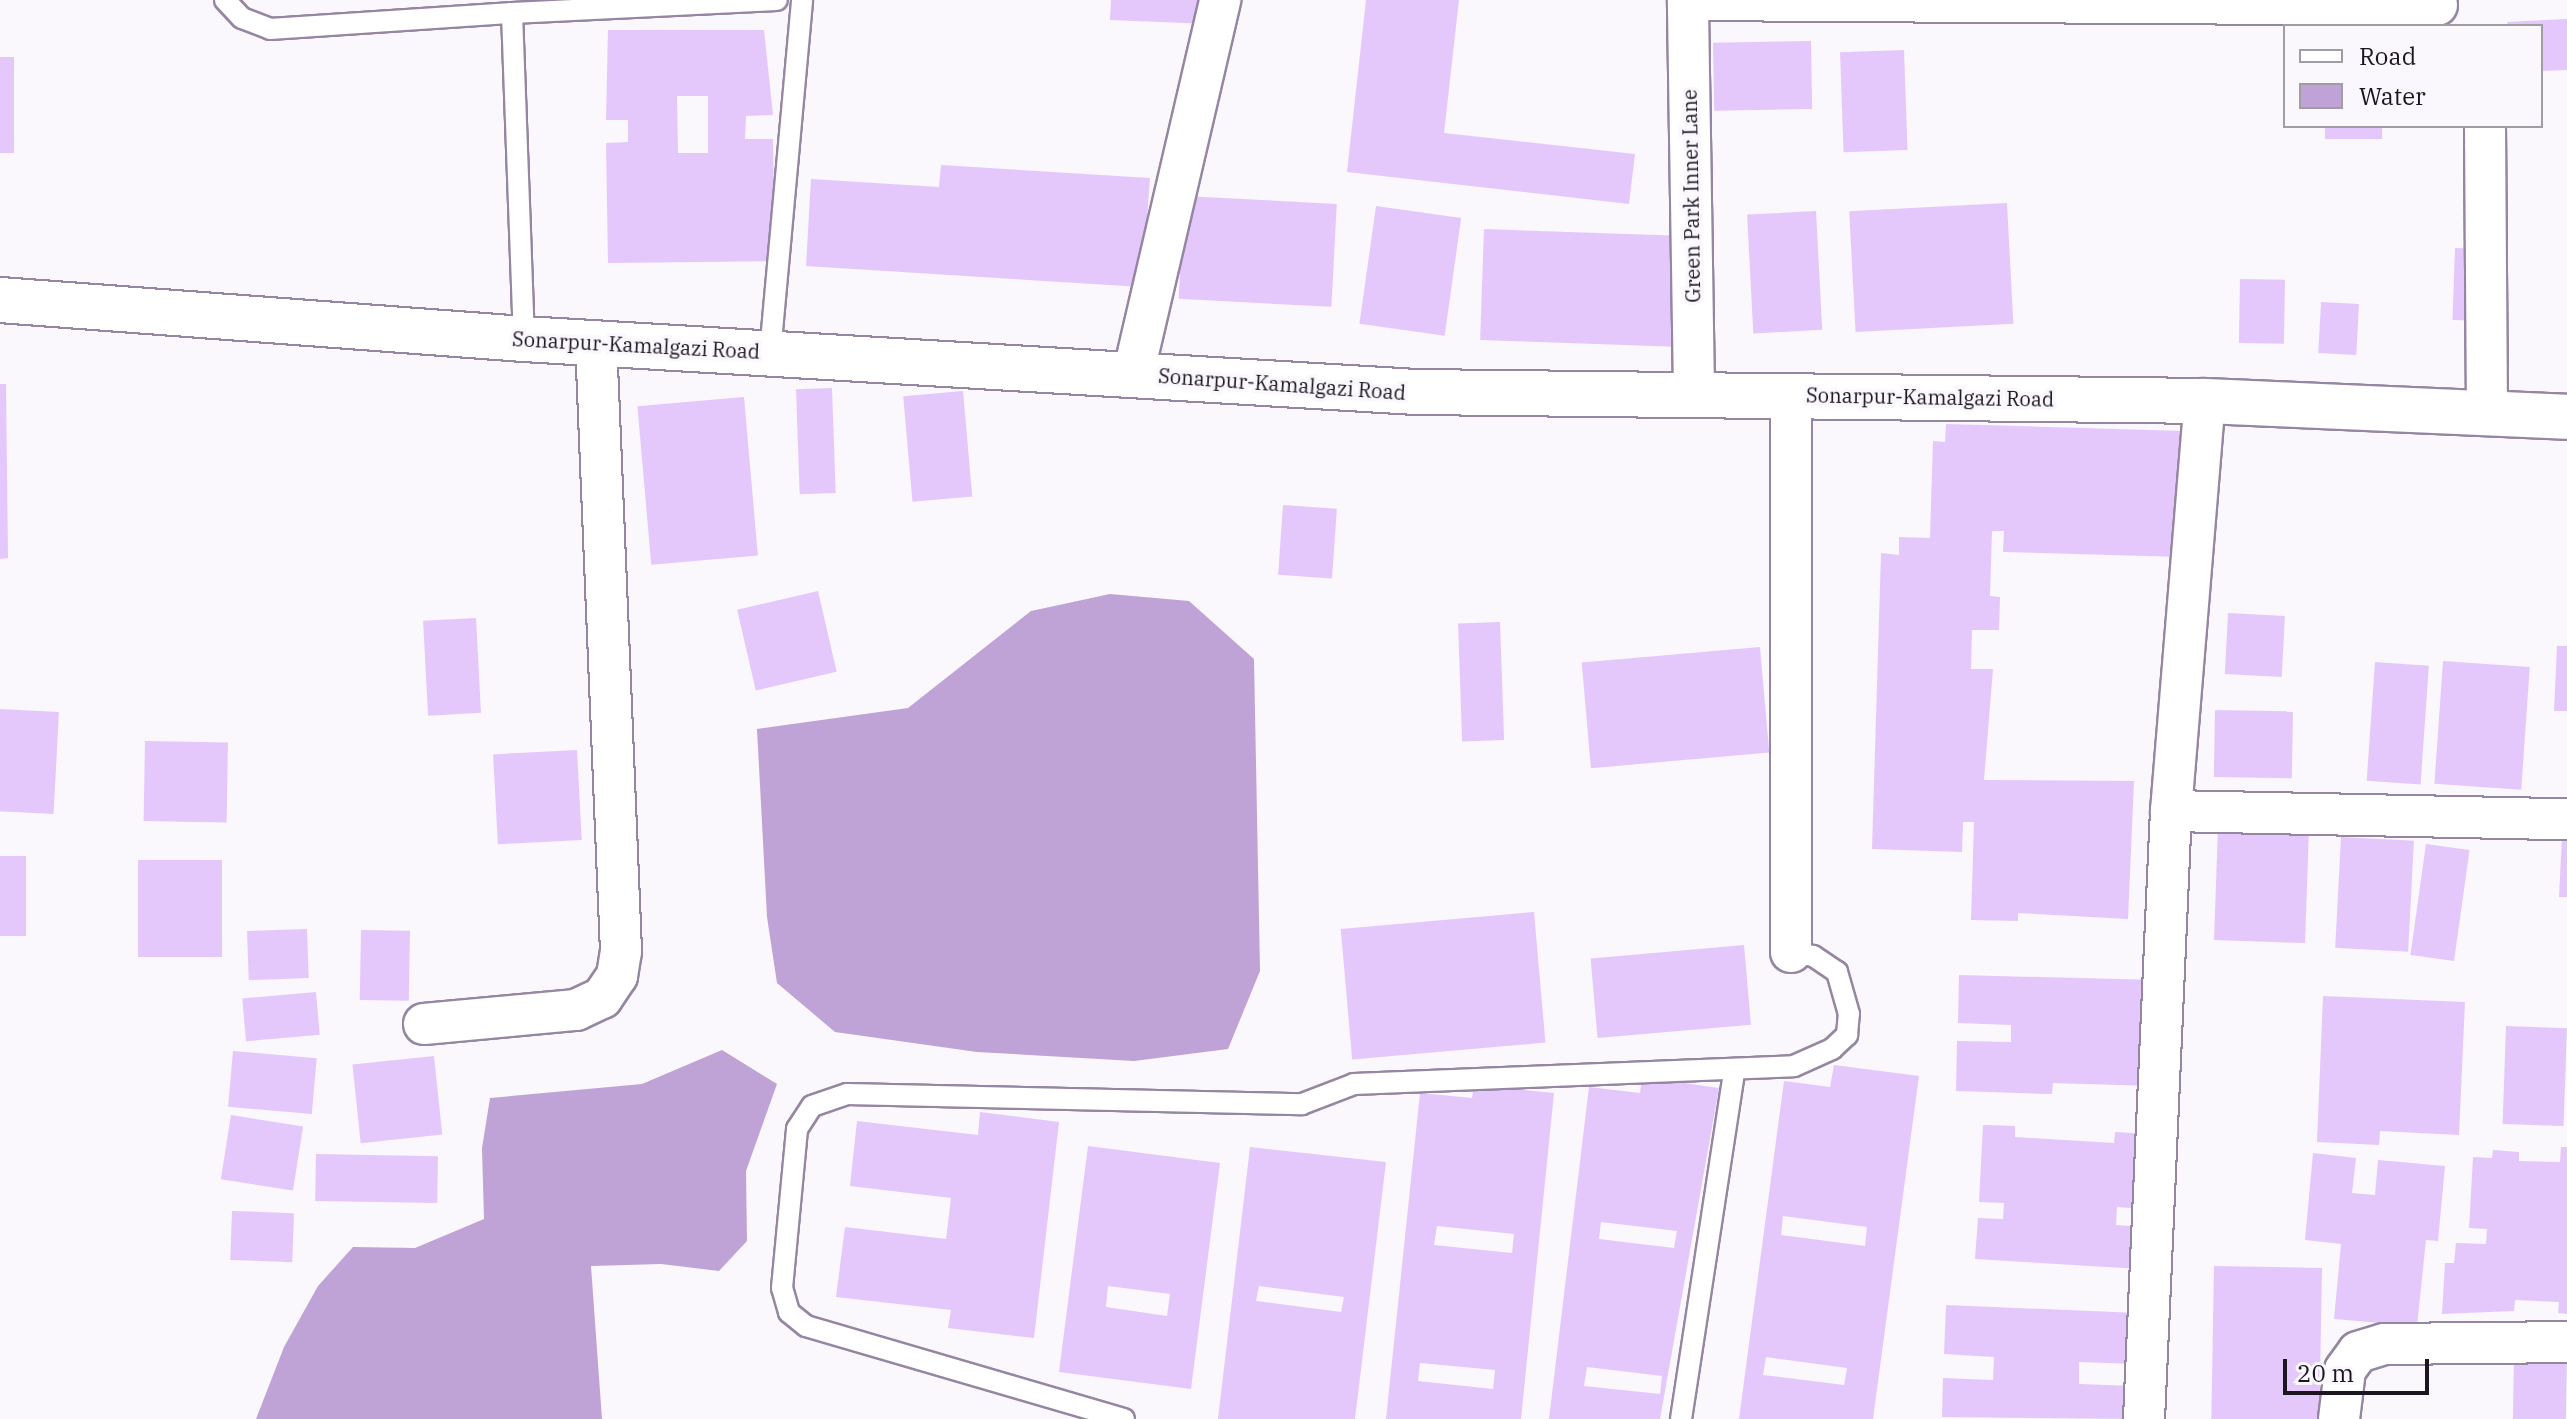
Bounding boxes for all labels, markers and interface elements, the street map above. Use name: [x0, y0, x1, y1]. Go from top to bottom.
legend: [2283, 24, 2543, 128]
text: Road: [2359, 40, 2416, 72]
text: Water: [2359, 80, 2426, 112]
street label: Green Park Inner Lane: [1677, 89, 1705, 303]
street label: Sonarpur-Kamalgazi Road: [512, 327, 760, 363]
street label: Sonarpur-Kamalgazi Road: [1157, 363, 1407, 405]
street label: Sonarpur-Kamalgazi Road: [1806, 383, 2054, 411]
scale bar: [2287, 1343, 2433, 1393]
text: 20 m: [2297, 1357, 2354, 1389]

